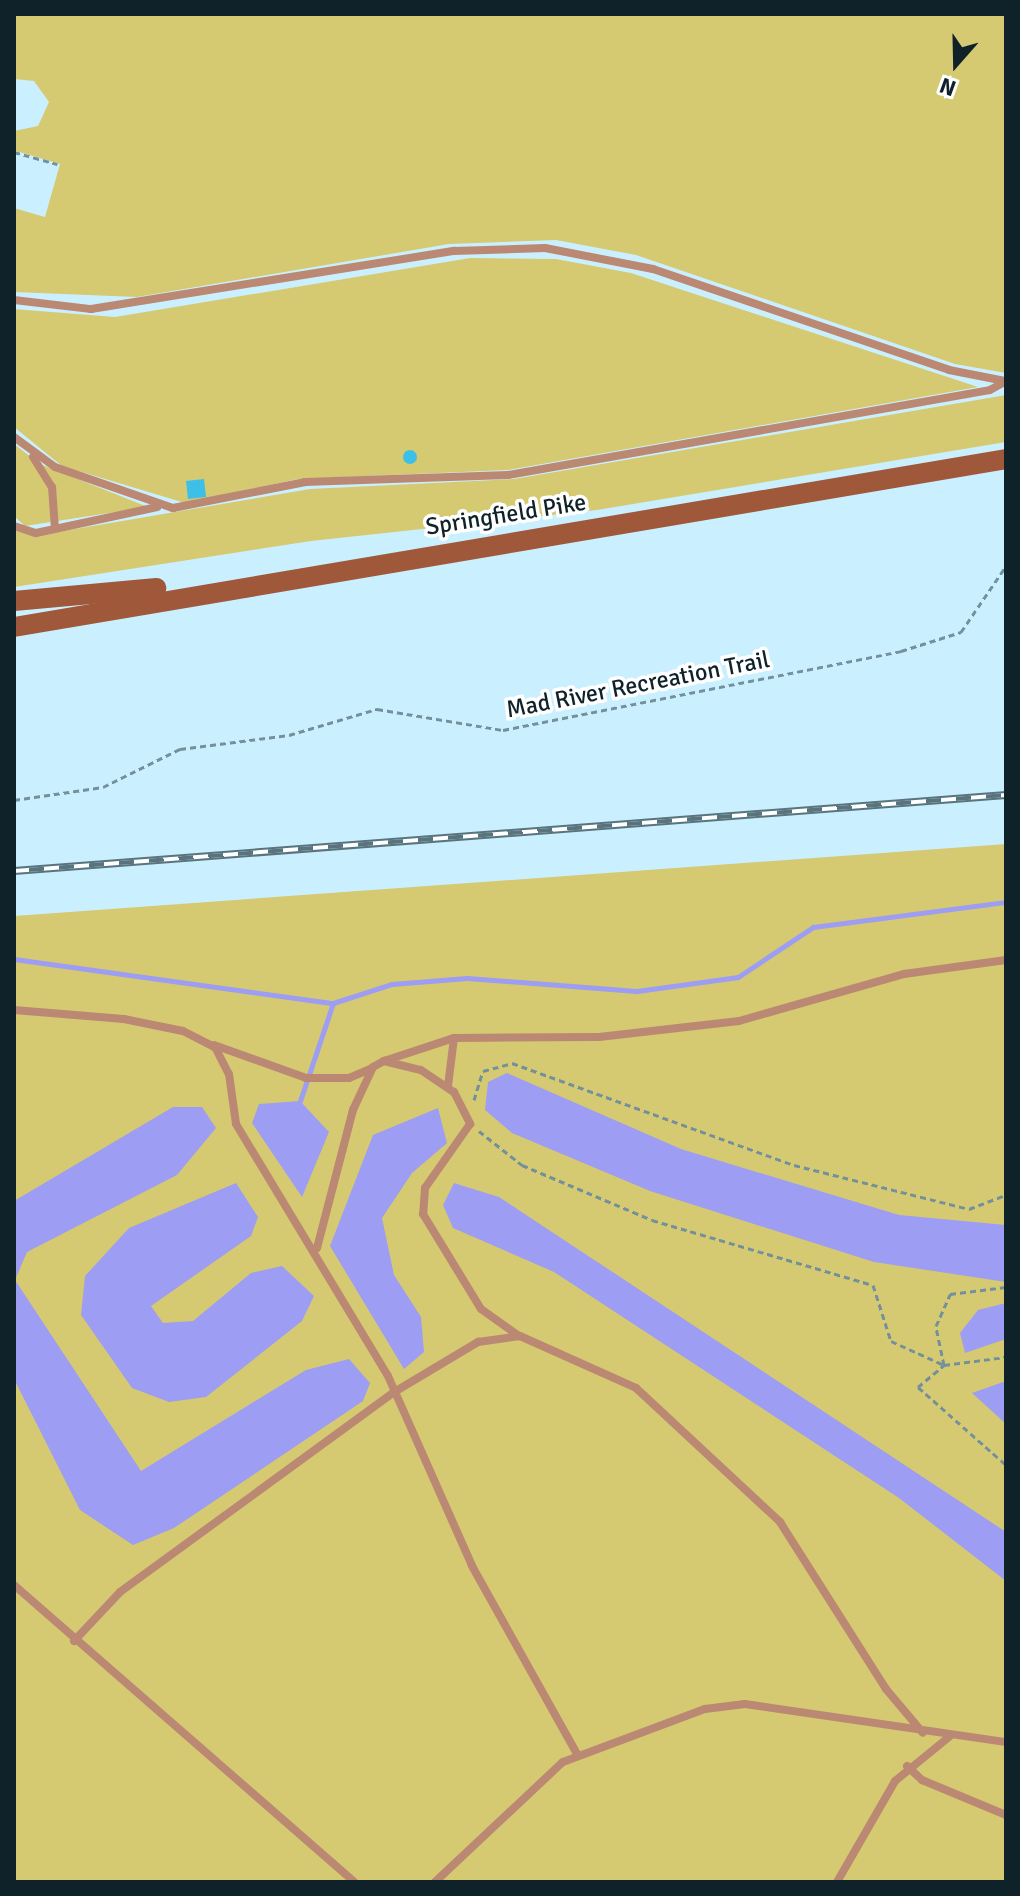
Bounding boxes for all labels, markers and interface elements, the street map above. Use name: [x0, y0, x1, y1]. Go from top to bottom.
north arrow: [916, 24, 996, 104]
text: N: [936, 72, 959, 102]
street label: Springfield Pike: [424, 488, 588, 542]
street label: Mad River Recreation Trail: [504, 645, 772, 725]

